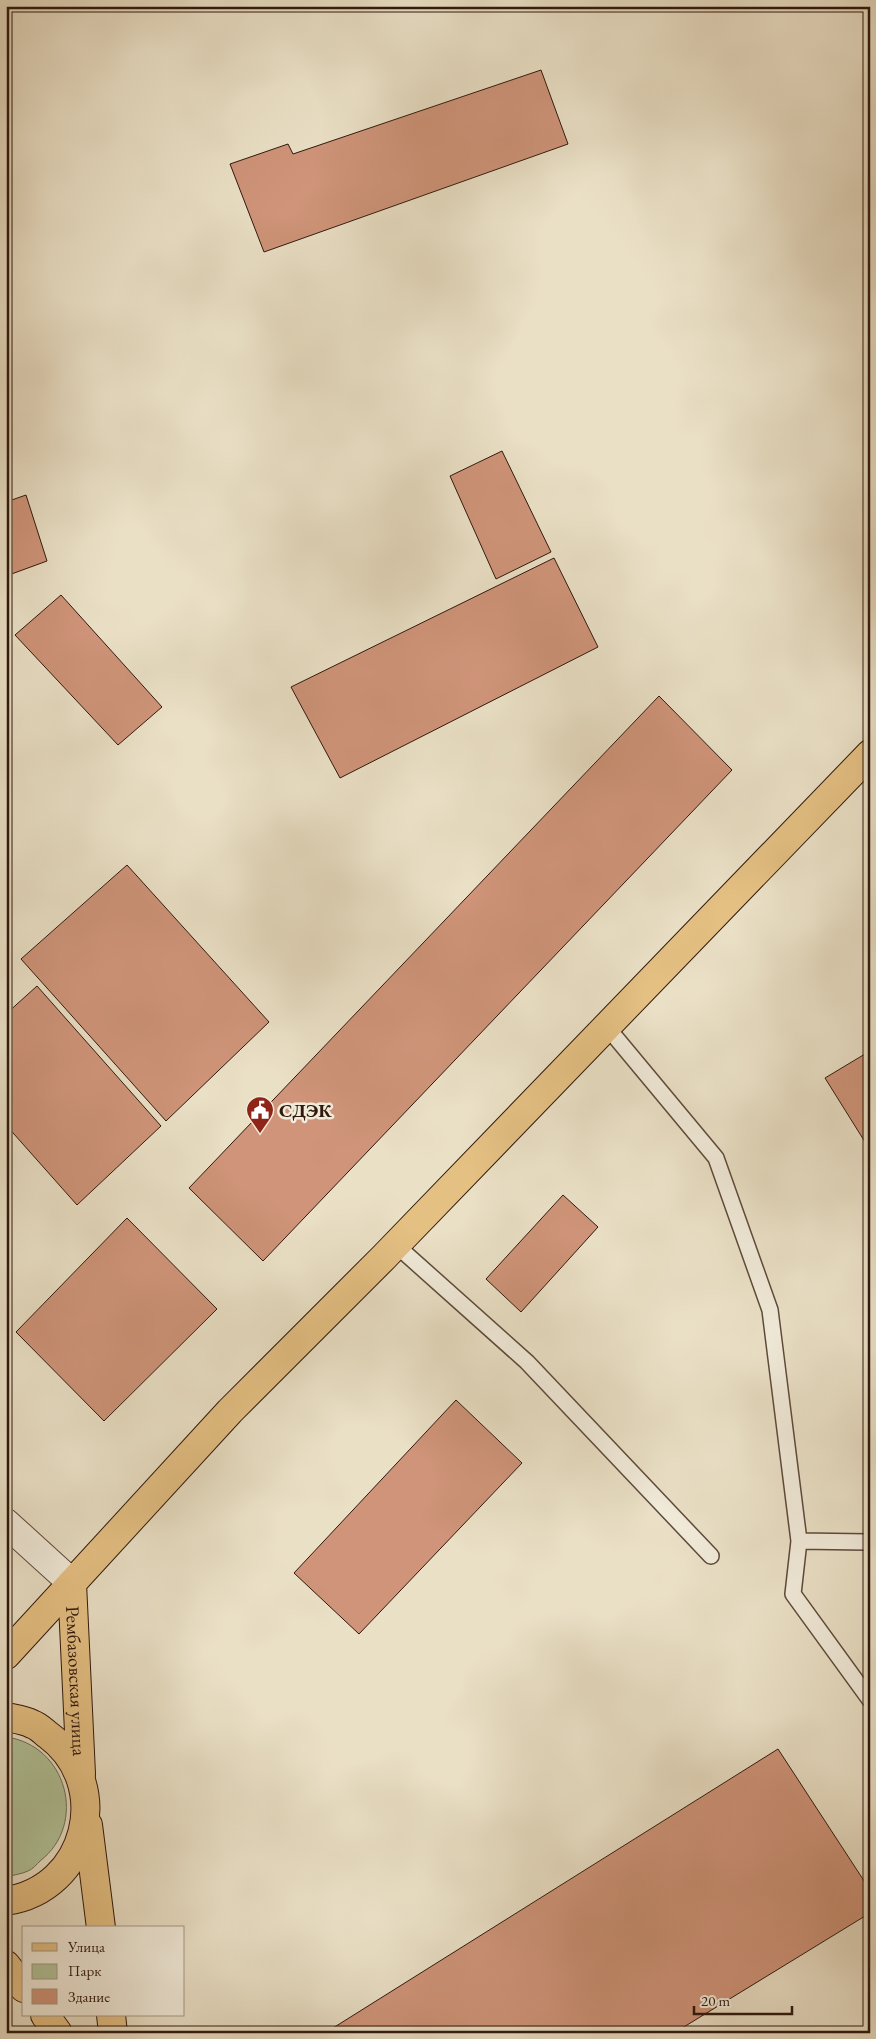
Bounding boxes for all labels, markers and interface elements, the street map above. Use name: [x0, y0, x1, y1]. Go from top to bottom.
public building icon: СДЭК: [245, 1095, 275, 1134]
place label: СДЭК: [279, 1098, 332, 1123]
street label: Рембазовская улица: [61, 1605, 93, 1757]
legend: [22, 1926, 185, 2016]
text: Улица: [67, 1937, 105, 1956]
text: Парк: [68, 1961, 101, 1980]
scale bar: [694, 1984, 791, 2016]
text: Здание: [68, 1987, 110, 2006]
text: 20 m: [701, 1991, 730, 2010]

